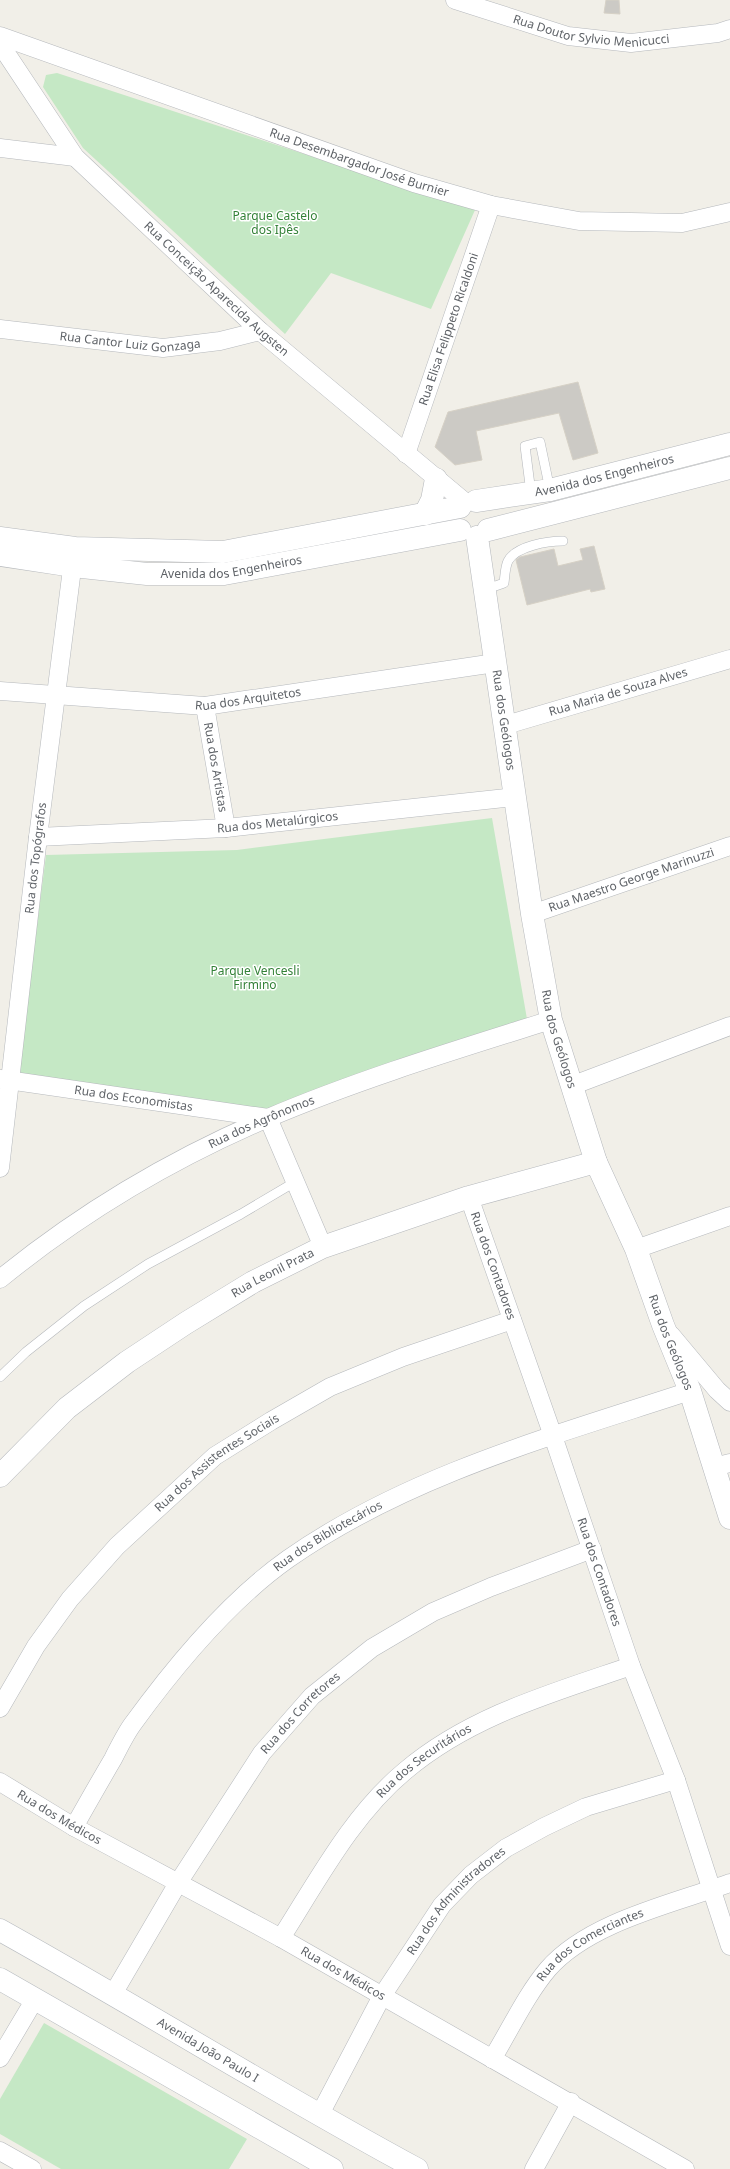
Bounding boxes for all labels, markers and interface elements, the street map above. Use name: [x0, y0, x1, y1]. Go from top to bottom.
street label: Rua Doutor Sylvio Menicucci: [511, 10, 670, 51]
street label: Rua Desembargador José Burnier: [268, 123, 451, 201]
park label: Parque Castelo dos Ipês: [233, 207, 317, 238]
street label: Rua Conceição Aparecida Augsten: [141, 217, 293, 360]
street label: Rua Elisa Felippeto Ricaldoni: [414, 250, 482, 407]
street label: Rua Cantor Luiz Gonzaga: [59, 327, 201, 356]
street label: Avenida dos Engenheiros: [534, 450, 676, 500]
street label: Avenida dos Engenheiros: [160, 551, 303, 582]
street label: Rua Maria de Souza Alves: [547, 663, 690, 720]
street label: Rua dos Geólogos: [488, 668, 520, 772]
street label: Rua dos Arquitetos: [194, 683, 302, 714]
street label: Rua dos Artistas: [200, 721, 232, 814]
street label: Rua dos Topógrafos: [20, 801, 50, 915]
street label: Rua dos Metalúrgicos: [217, 807, 339, 836]
street label: Rua Maestro George Marinuzzi: [546, 843, 716, 916]
park label: Parque Vencesli Firmino: [210, 962, 300, 993]
street label: Rua dos Geólogos: [538, 988, 581, 1091]
street label: Rua dos Economistas: [73, 1081, 194, 1115]
street label: Rua dos Agrônomos: [205, 1091, 317, 1152]
street label: Rua dos Contadores: [467, 1209, 521, 1322]
street label: Rua Leonil Prata: [228, 1244, 317, 1301]
street label: Rua dos Geólogos: [645, 1292, 698, 1393]
street label: Rua dos Assistentes Sociais: [151, 1409, 282, 1515]
street label: Rua dos Bibliotecários: [269, 1496, 385, 1575]
street label: Rua dos Contadores: [573, 1515, 626, 1629]
street label: Rua dos Corretores: [256, 1668, 344, 1757]
street label: Rua dos Securitários: [372, 1720, 474, 1802]
street label: Rua dos Médicos: [14, 1785, 105, 1848]
street label: Rua dos Administradores: [402, 1842, 509, 1958]
street label: Rua dos Comerciantes: [532, 1904, 646, 1985]
street label: Rua dos Médicos: [298, 1942, 389, 2004]
street label: Avenida João Paulo I: [154, 2013, 262, 2086]

